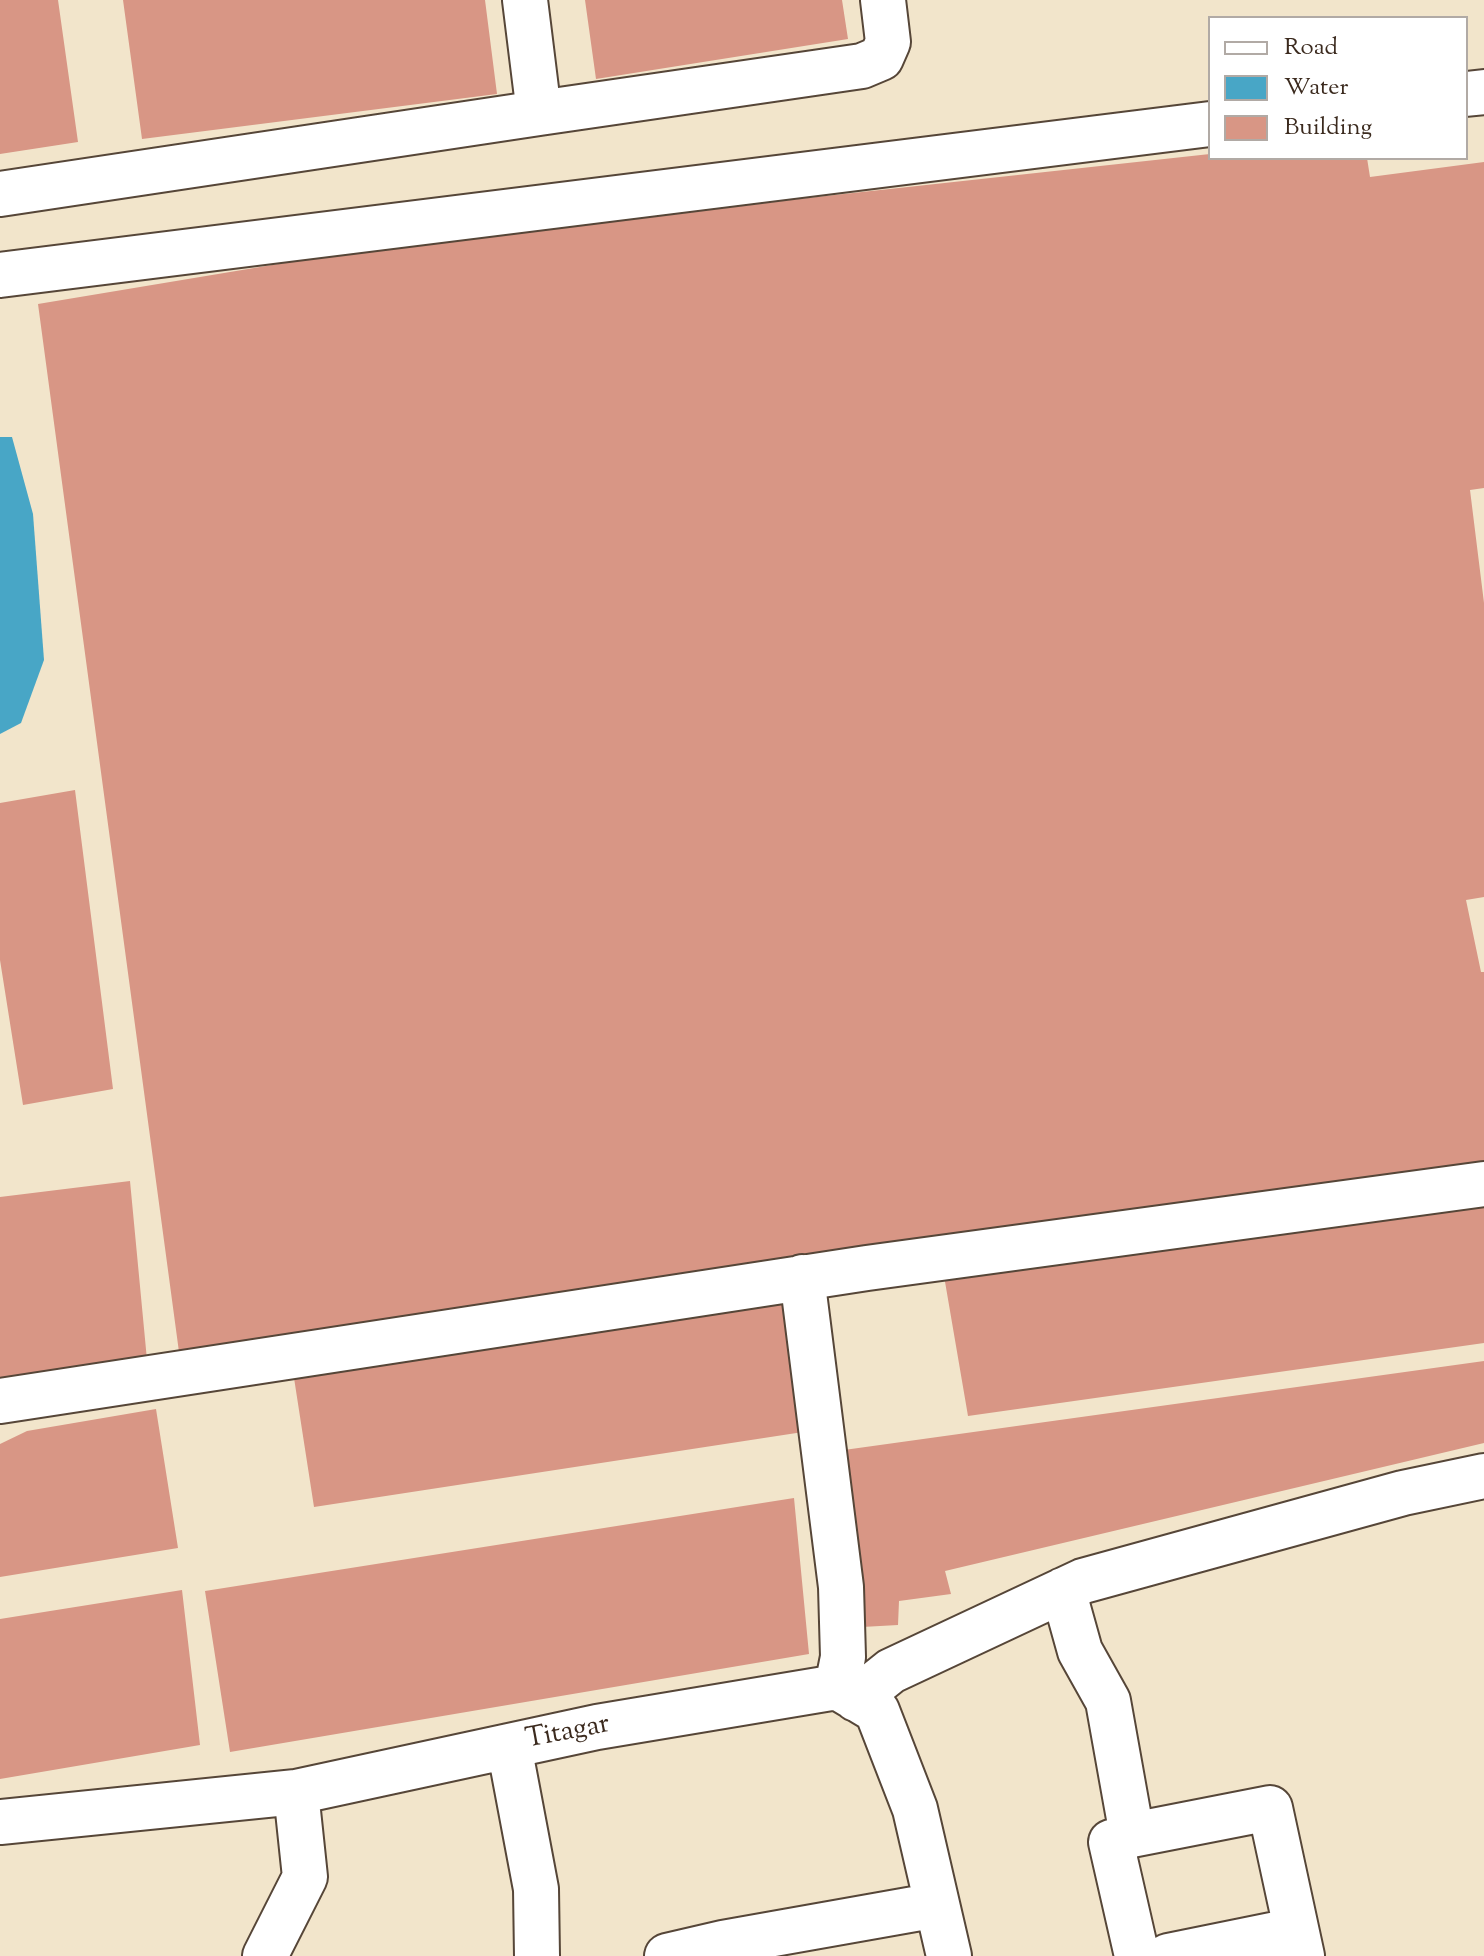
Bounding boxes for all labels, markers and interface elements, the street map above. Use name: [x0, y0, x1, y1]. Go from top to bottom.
legend: [1208, 16, 1468, 160]
text: Road: [1284, 31, 1338, 65]
text: Water: [1284, 71, 1348, 105]
text: Building: [1284, 111, 1372, 145]
street label: Titagar: [523, 1709, 613, 1759]

